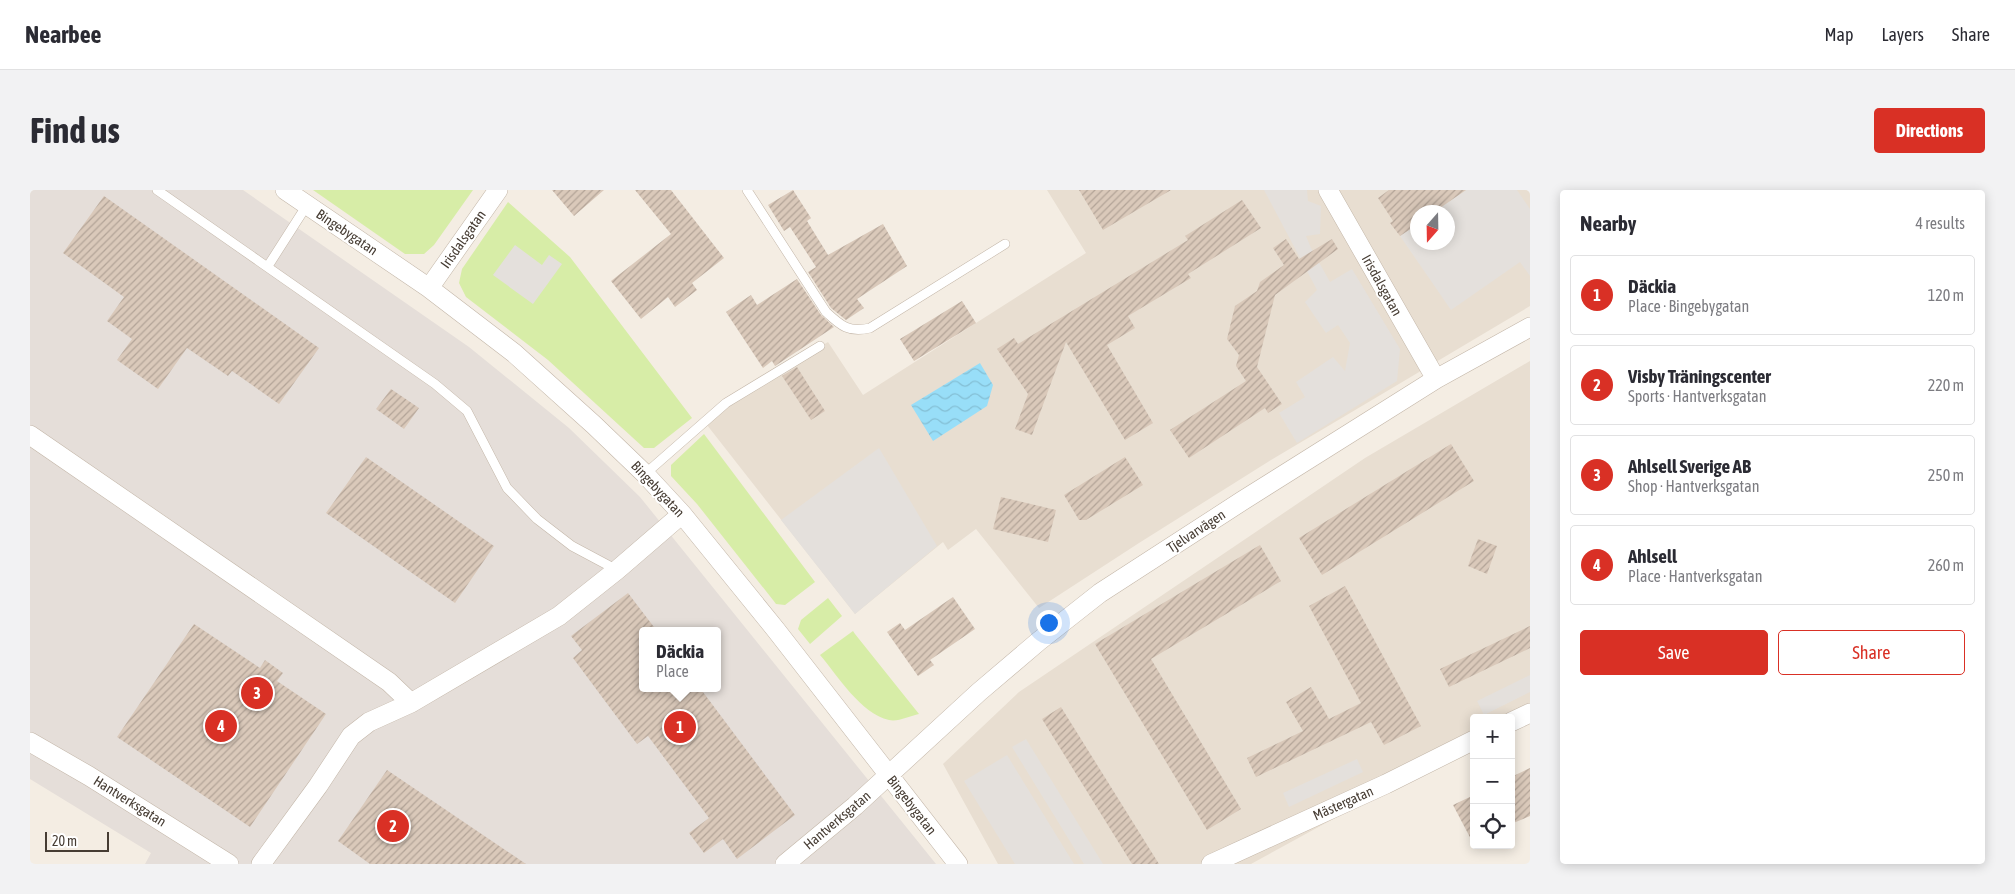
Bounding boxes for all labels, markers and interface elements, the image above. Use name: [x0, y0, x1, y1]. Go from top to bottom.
text: Nearbee: [25, 21, 101, 48]
text: Map: [1824, 24, 1853, 45]
text: Layers: [1881, 24, 1924, 45]
text: Share: [1952, 24, 1990, 45]
button: Directions: [1874, 108, 1985, 153]
text: Find us: [30, 110, 120, 150]
north arrow: [1410, 205, 1455, 250]
street label: Bingebygatan: [313, 206, 381, 258]
street label: Irisdalsgatan: [437, 207, 489, 271]
text: Nearby: [1580, 211, 1636, 235]
text: 4 results: [1915, 214, 1965, 232]
street label: Irisdalsgatan: [1359, 252, 1405, 318]
text: Däckia: [1628, 275, 1676, 297]
text: 1: [1593, 286, 1601, 304]
text: 120 m: [1928, 286, 1964, 304]
text: Place · Bingebygatan: [1628, 297, 1749, 315]
text: Visby Träningscenter: [1628, 365, 1771, 387]
text: 2: [1593, 376, 1601, 394]
text: 220 m: [1928, 376, 1964, 394]
text: Sports · Hantverksgatan: [1628, 387, 1766, 405]
text: Ahlsell Sverige AB: [1628, 455, 1751, 477]
street label: Bingebygatan: [628, 458, 688, 520]
text: 3: [1593, 466, 1601, 484]
text: 250 m: [1928, 466, 1964, 484]
text: Shop · Hantverksgatan: [1628, 477, 1759, 495]
street label: Tjelvarvägen: [1164, 506, 1228, 556]
text: Ahlsell: [1628, 545, 1677, 567]
text: 4: [1593, 556, 1601, 574]
text: 260 m: [1928, 556, 1964, 574]
text: Place · Hantverksgatan: [1628, 567, 1763, 585]
your location: [1036, 610, 1062, 636]
popup: [639, 627, 721, 692]
button: Save: [1580, 630, 1768, 675]
button: Share: [1778, 630, 1965, 675]
text: Däckia: [656, 640, 704, 662]
text: Place: [656, 662, 689, 680]
pin: 3: [241, 674, 273, 712]
pin: 4: [205, 707, 237, 745]
pin: 1: [664, 708, 696, 746]
map controls: [1470, 714, 1515, 849]
button: +: [1470, 714, 1515, 759]
button: −: [1470, 759, 1515, 804]
street label: Hantverksgatan: [91, 772, 169, 830]
street label: Bingebygatan: [884, 772, 940, 838]
street label: Mästergatan: [1310, 783, 1376, 823]
street label: Hantverksgatan: [800, 787, 874, 853]
button: locate: [1470, 804, 1515, 849]
pin: 2: [377, 807, 409, 845]
scale bar: [45, 829, 109, 852]
text: 20 m: [52, 833, 77, 849]

